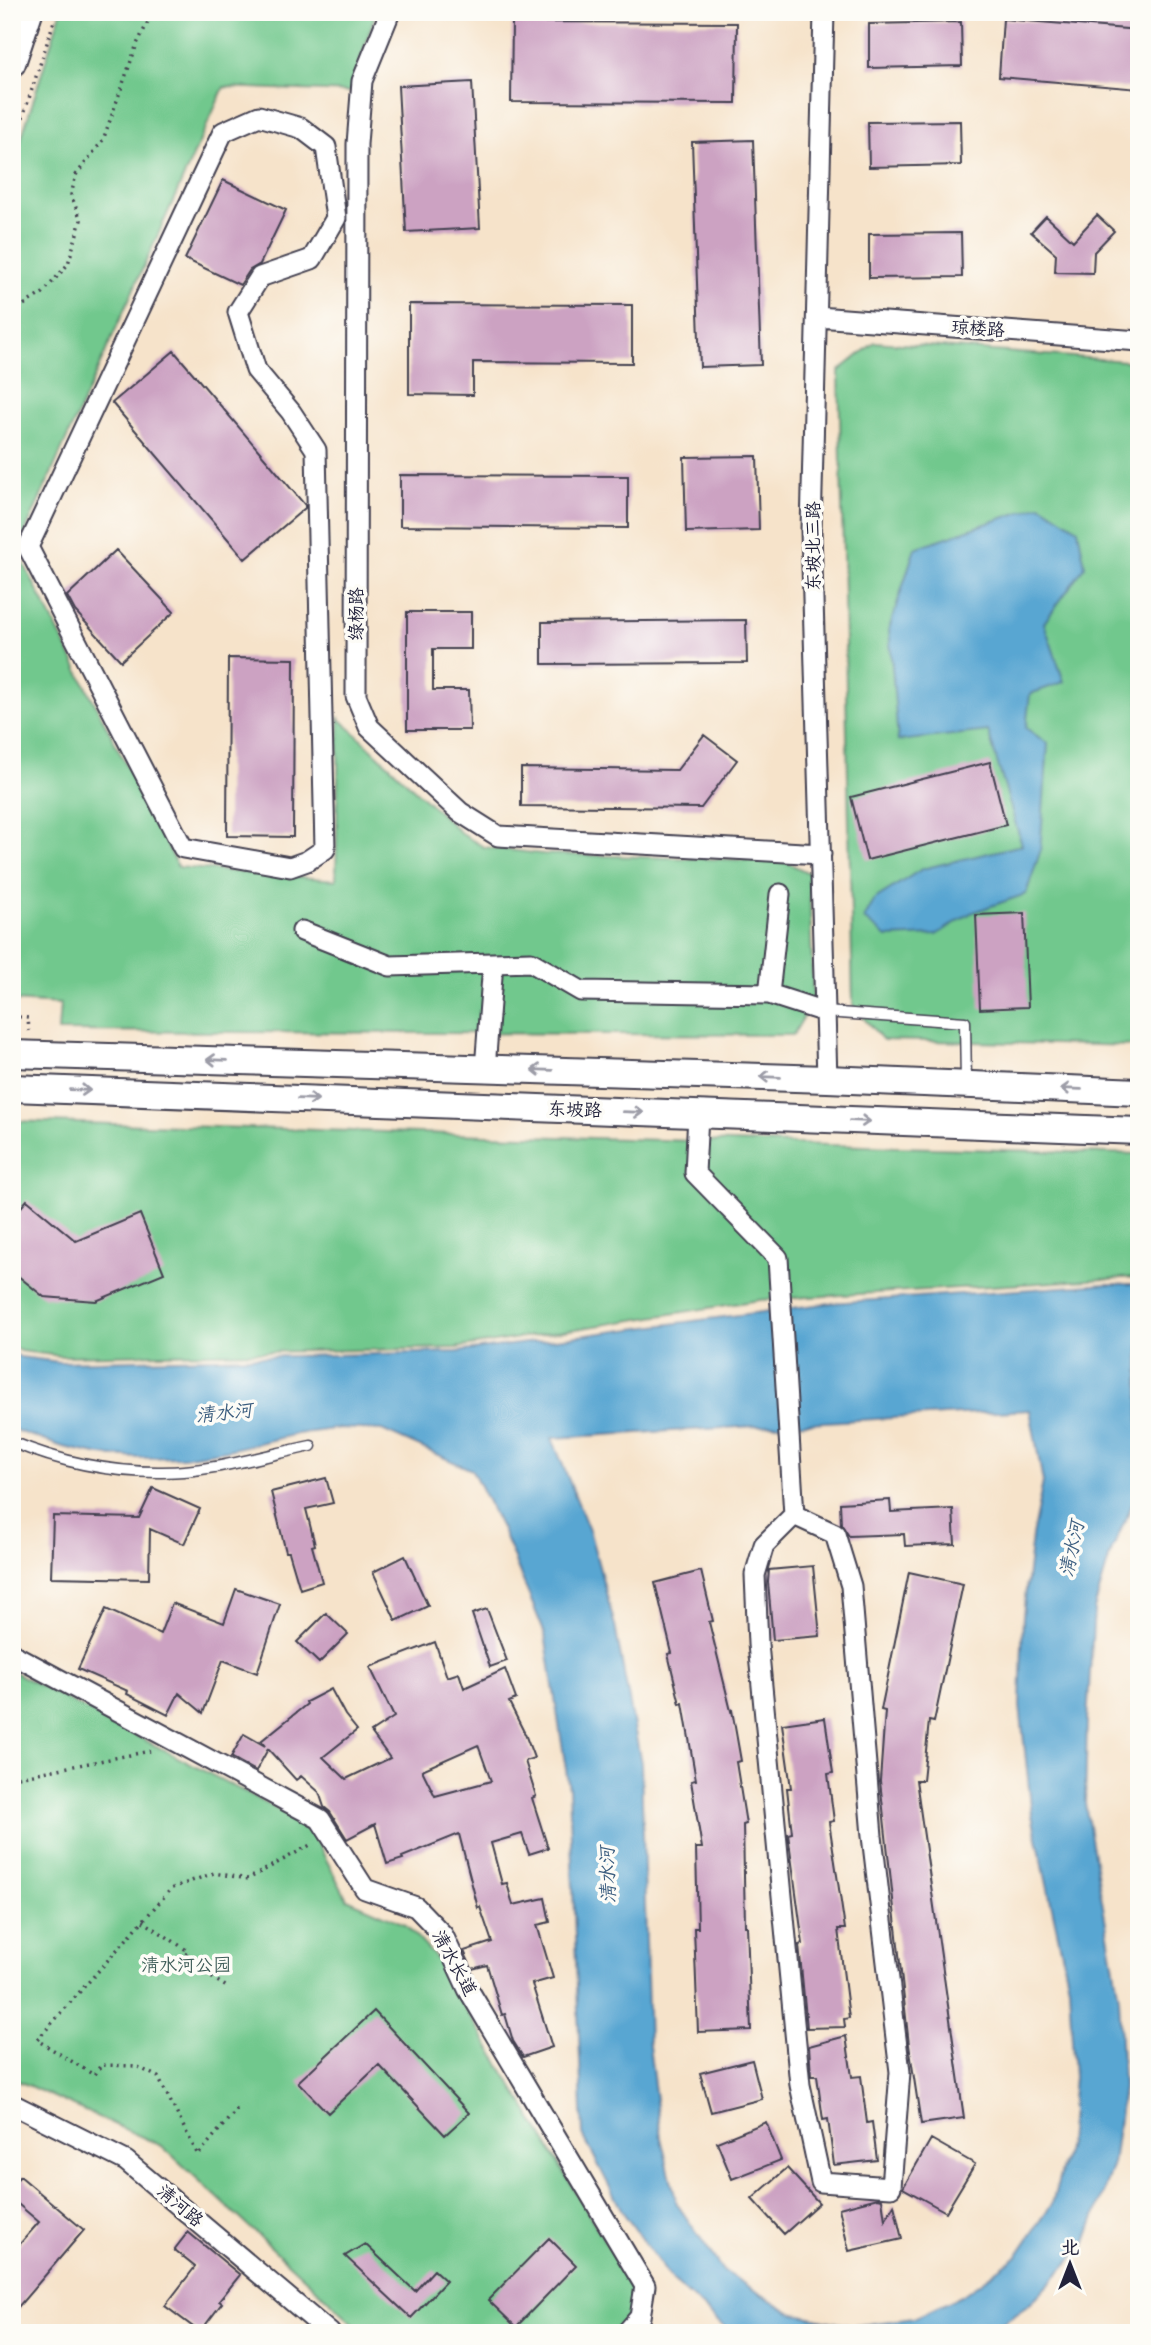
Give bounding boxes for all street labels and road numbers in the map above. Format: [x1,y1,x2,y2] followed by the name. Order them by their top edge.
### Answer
[950,316,1006,342] street label: 琼楼路
[802,501,825,591] street label: 东坡北三路
[345,587,368,641] street label: 绿杨路
[548,1098,602,1122] street label: 东坡路
[426,1926,482,2000] street label: 清水长道
[152,2180,208,2232] street label: 清河路

